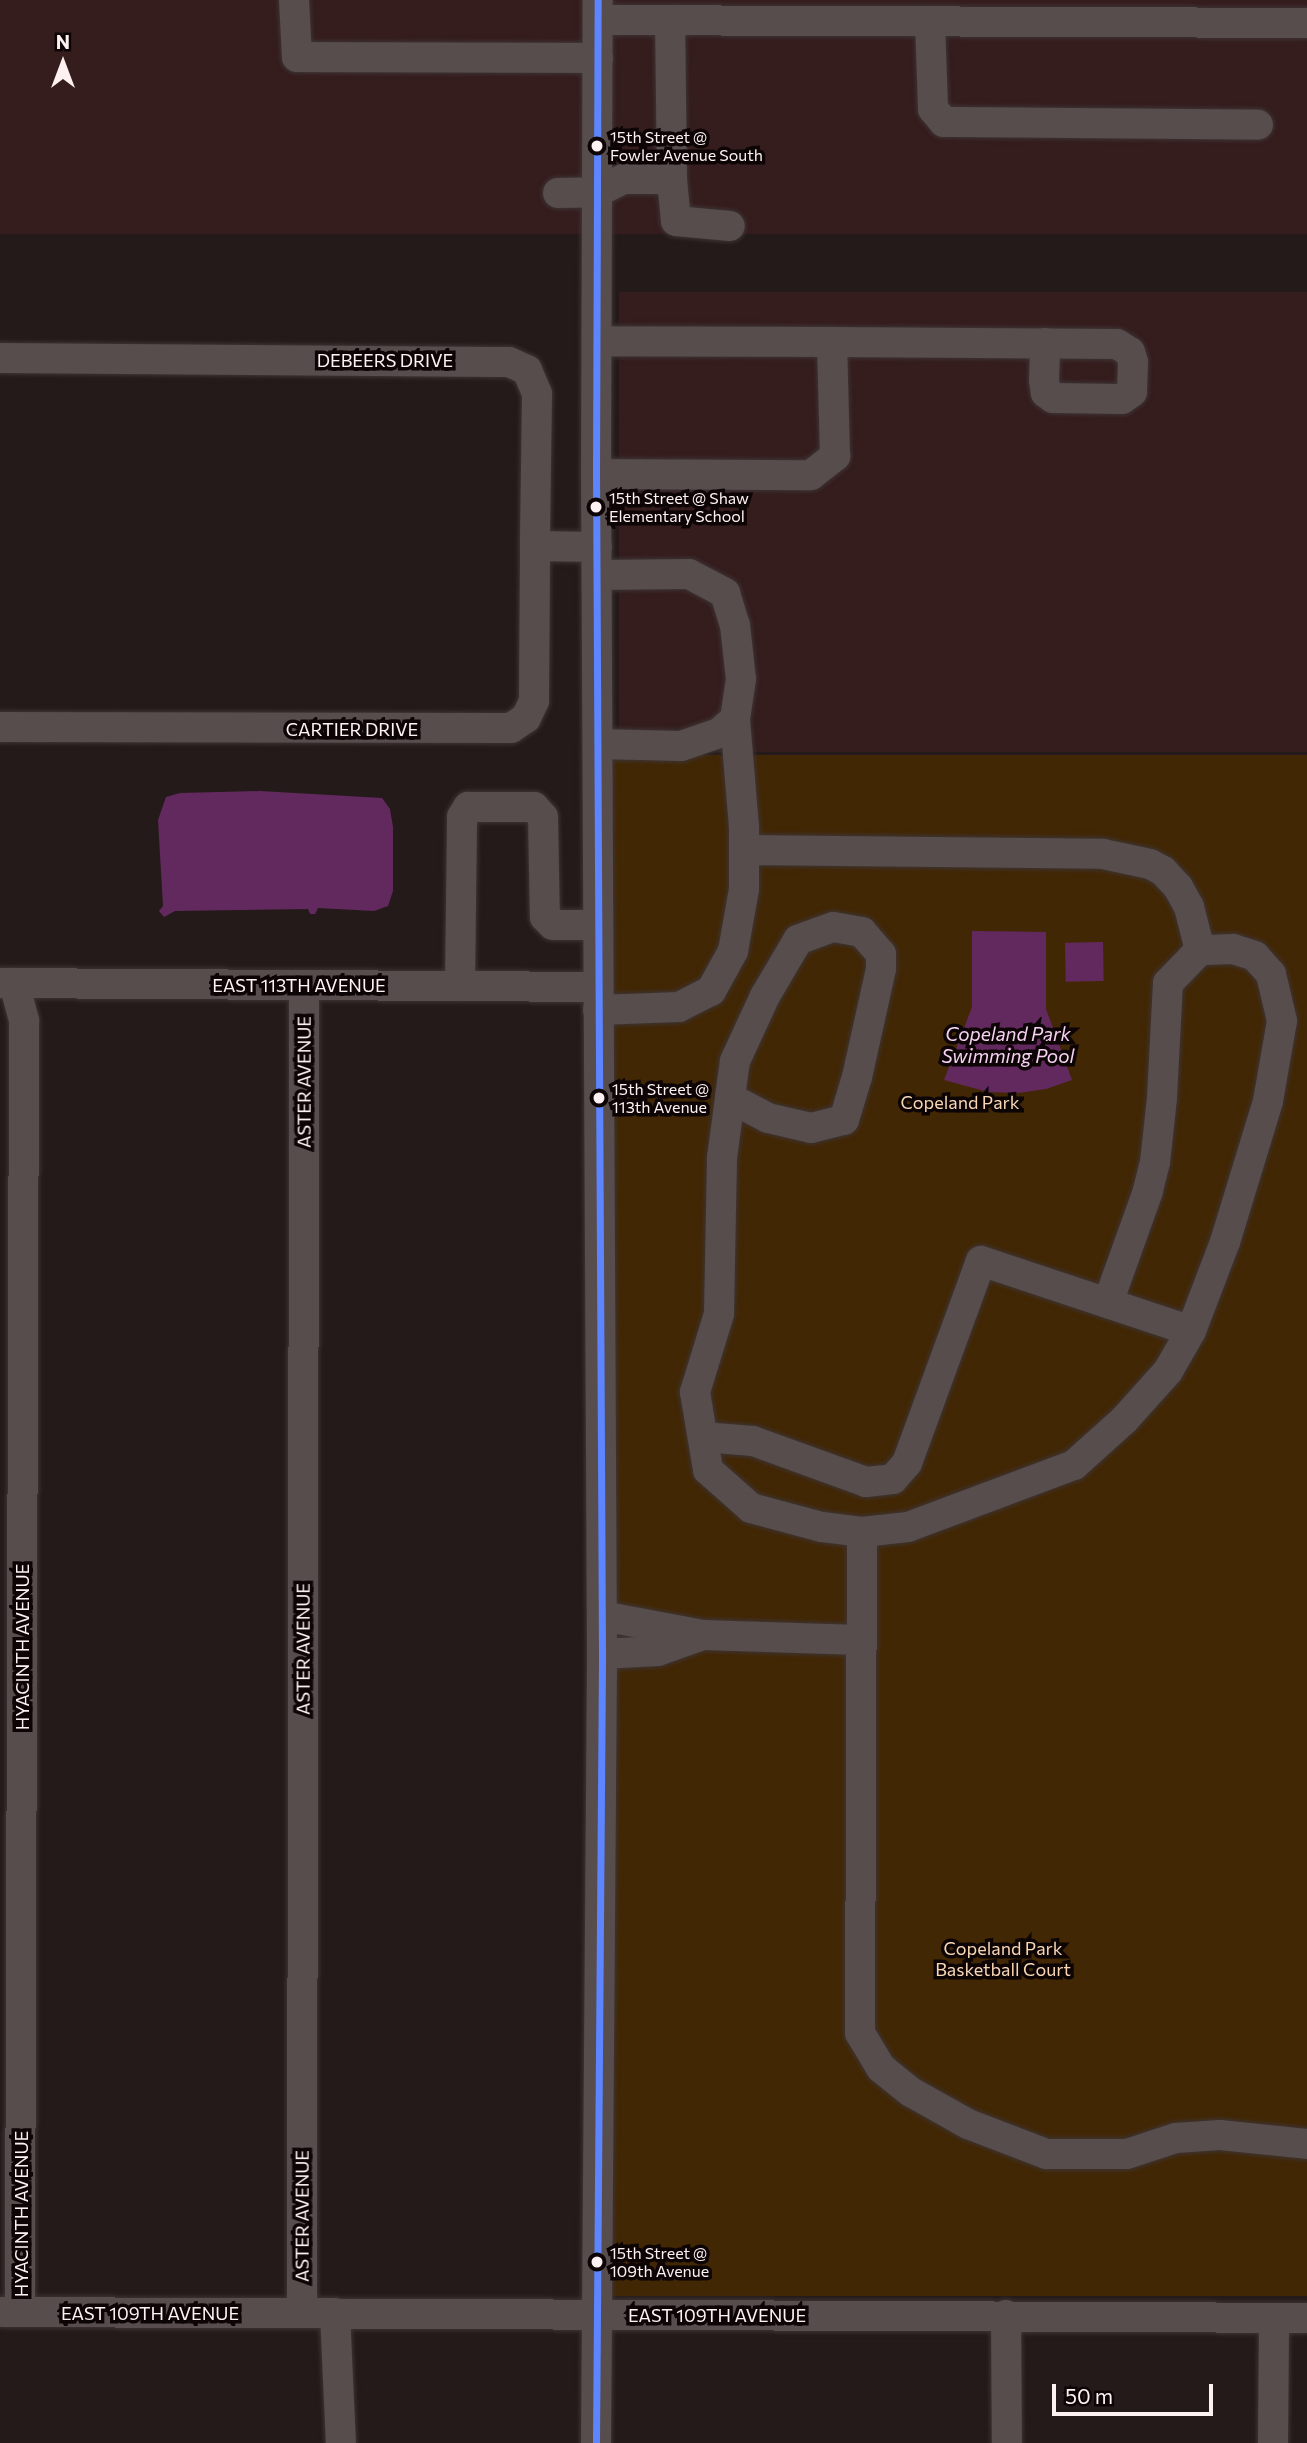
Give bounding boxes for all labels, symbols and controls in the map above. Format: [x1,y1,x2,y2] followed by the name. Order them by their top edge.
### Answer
[28,28,98,98] north arrow
[56,30,70,53] text: N
[610,127,763,165] place label: 15th Street @ Fowler Avenue South
[590,139,604,153] marker: 15th Street @ Fowler Avenue South
[317,349,453,371] street label: DEBEERS DRIVE
[609,488,749,526] place label: 15th Street @ Shaw Elementary School
[589,500,603,514] marker: 15th Street @ Shaw Elementary School
[286,718,418,740] street label: CARTIER DRIVE
[212,974,386,996] street label: EAST 113TH AVENUE
[293,1016,315,1148] street label: ASTER AVENUE
[942,1023,1074,1067] water label: Copeland Park Swimming Pool
[612,1079,709,1117] place label: 15th Street @ 113th Avenue
[592,1091,606,1105] marker: 15th Street @ 113th Avenue
[900,1091,1020,1113] park label: Copeland Park
[11,1564,33,1730] street label: HYACINTH AVENUE
[292,1583,314,1715] street label: ASTER AVENUE
[935,1938,1071,1980] park label: Copeland Park Basketball Court
[10,2131,32,2297] street label: HYACINTH AVENUE
[291,2150,313,2282] street label: ASTER AVENUE
[610,2243,709,2281] place label: 15th Street @ 109th Avenue
[590,2255,604,2269] marker: 15th Street @ 109th Avenue
[61,2302,239,2324] street label: EAST 109TH AVENUE
[628,2304,806,2326] street label: EAST 109TH AVENUE
[1055,2370,1216,2414] scale bar
[1065,2383,1113,2408] text: 50 m

